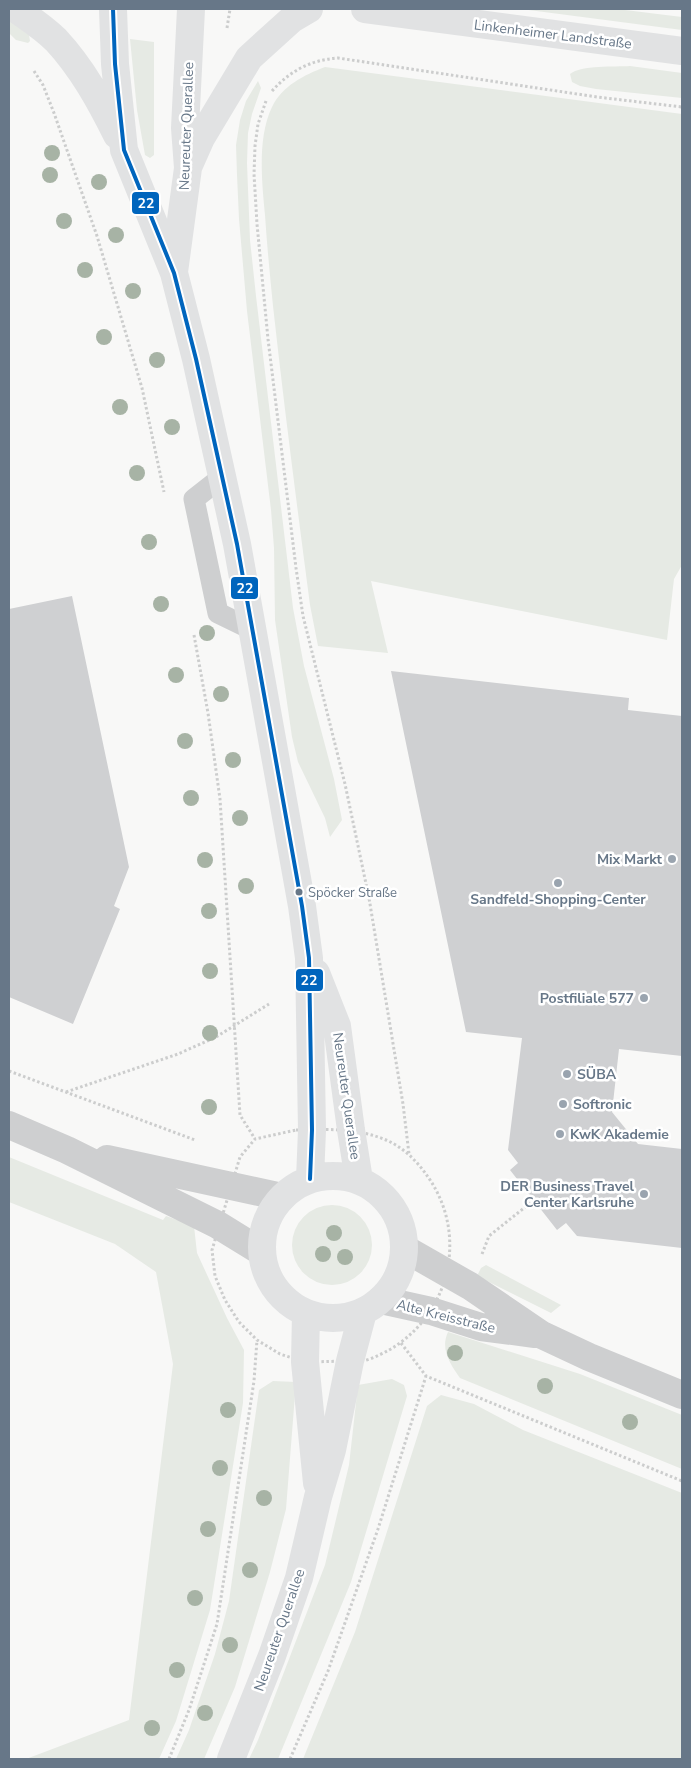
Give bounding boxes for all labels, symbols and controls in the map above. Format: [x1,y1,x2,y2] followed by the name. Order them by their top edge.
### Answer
[473,15,633,54] street label: Linkenheimer Landstraße
[175,62,198,190] street label: Neureuter Querallee
[131,191,160,215] line badge: 22
[138,194,154,213] text: 22
[230,576,259,600] line badge: 22
[237,579,253,598] text: 22
[597,850,663,869] place label: Mix Markt
[666,853,678,865] marker: Mix Markt
[552,877,564,889] marker: Sandfeld-Shopping-Center
[308,884,397,902] place label: Spöcker Straße
[294,887,304,897] marker: Spöcker Straße
[470,890,646,909] place label: Sandfeld-Shopping-Center
[295,968,324,992] line badge: 22
[301,971,317,990] text: 22
[540,989,634,1008] place label: Postfiliale 577
[638,992,650,1004] marker: Postfiliale 577
[328,1031,365,1161] street label: Neureuter Querallee
[577,1065,617,1084] place label: SÜBA
[561,1068,573,1080] marker: SÜBA
[573,1095,632,1114] place label: Softronic
[557,1098,569,1110] marker: Softronic
[570,1125,669,1144] place label: KwK Akademie
[554,1128,566,1140] marker: KwK Akademie
[500,1177,635,1212] place label: DER Business Travel Center Karlsruhe
[638,1188,650,1200] marker: DER Business Travel Center Karlsruhe
[394,1295,497,1338] street label: Alte Kreisstraße
[250,1566,309,1694] street label: Neureuter Querallee

